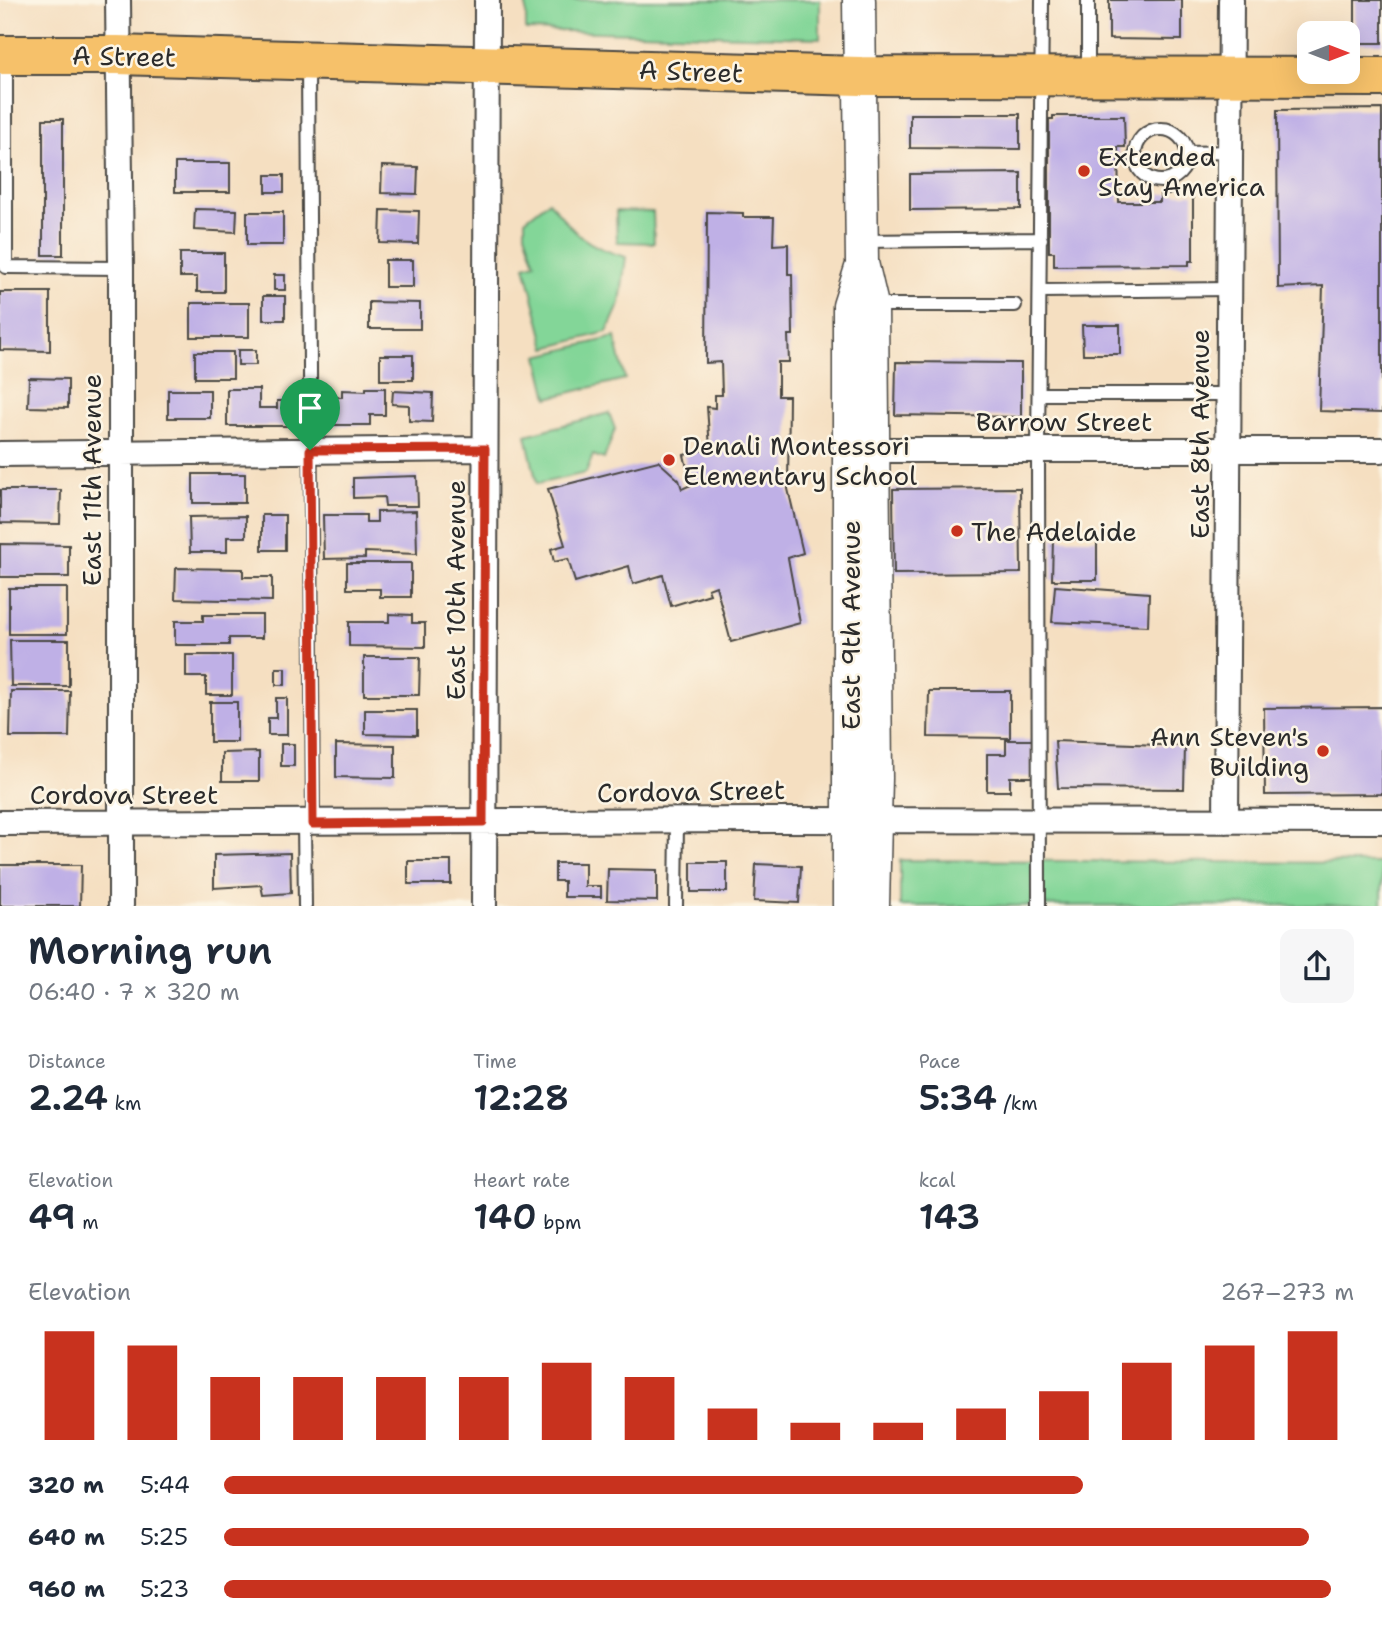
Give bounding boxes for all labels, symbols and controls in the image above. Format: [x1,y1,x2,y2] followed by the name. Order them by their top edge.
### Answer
[1297,21,1360,84] north arrow
[1297,21,1360,84] map controls
[72,38,176,74] street label: A Street
[638,52,744,90] street label: A Street
[1098,139,1265,204] place label: Extended Stay America
[1076,163,1092,179] marker: Extended Stay America
[1182,329,1217,539] street label: East 8th Avenue
[74,374,109,586] street label: East 11th Avenue
[280,378,340,450] pin
[291,389,329,427] icon: arrive
[976,404,1152,439] street label: Barrow Street
[683,428,917,493] place label: Denali Montessori Elementary School
[661,452,677,468] marker: Denali Montessori Elementary School
[438,480,473,700] street label: East 10th Avenue
[971,514,1137,549] place label: The Adelaide
[833,520,868,730] street label: East 9th Avenue
[949,523,965,539] marker: The Adelaide
[1150,719,1309,784] place label: Ann Steven's Building
[1315,743,1331,759] marker: Ann Steven's Building
[596,772,786,810] street label: Cordova Street
[30,777,218,812] street label: Cordova Street
[28,925,272,976] text: Morning run
[1280,929,1354,1003] button: share
[28,977,240,1007] text: 06:40 · 7 × 320 m
[28,1049,106,1074] text: Distance
[473,1049,517,1074] text: Time
[919,1049,960,1074] text: Pace
[28,1074,108,1121] text: 2.24
[473,1074,569,1121] text: 12:28
[919,1074,997,1121] text: 5:34
[108,1091,141,1116] text: km
[997,1091,1038,1116] text: /km
[28,1168,113,1193] text: Elevation
[473,1168,570,1193] text: Heart rate
[919,1168,956,1193] text: kcal
[28,1193,76,1240] text: 49
[473,1193,537,1240] text: 140
[919,1193,980,1240] text: 143
[76,1210,99,1235] text: m
[537,1210,581,1235] text: bpm
[28,1277,131,1307] text: Elevation
[1220,1277,1354,1307] text: 267–273 m
[28,1470,104,1500] text: 320 m
[140,1470,190,1500] text: 5:44
[28,1522,105,1552] text: 640 m
[140,1522,188,1552] text: 5:25
[28,1574,105,1604] text: 960 m
[140,1574,189,1604] text: 5:23

